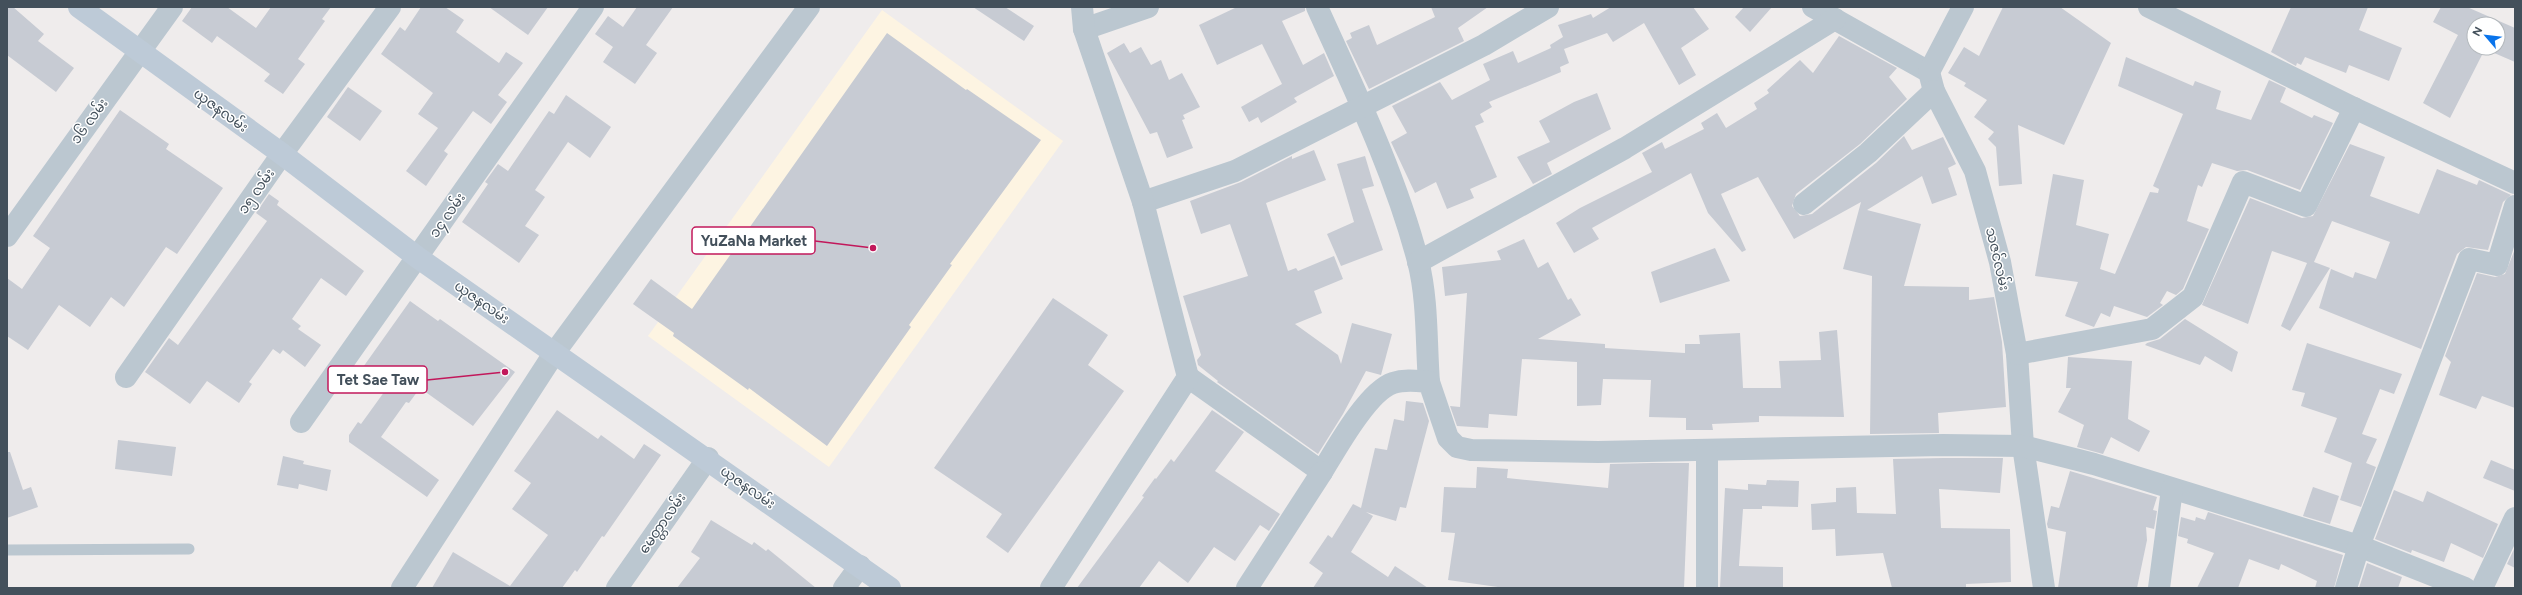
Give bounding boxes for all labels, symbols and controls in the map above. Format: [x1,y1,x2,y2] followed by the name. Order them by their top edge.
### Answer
[2466,16,2506,56] north arrow
[2470,25,2485,38] text: N
[188,83,253,138] street label: ယုဇနလမ်း
[66,94,112,147] street label: ၁၆ လမ်း
[233,164,281,219] street label: ၁၅ လမ်း
[424,188,471,243] street label: ၁၄ လမ်း
[1982,225,2015,292] street label: သဇင်လမ်း
[692,227,815,254] callout: YuZaNa Market
[701,232,807,250] text: YuZaNa Market
[449,276,514,330] street label: ယုဇနလမ်း
[328,366,427,393] callout: Tet Sae Taw
[337,371,420,389] text: Tet Sae Taw
[715,461,780,515] street label: ယုဇနလမ်း
[634,488,692,559] street label: မေတ္တာလမ်း

